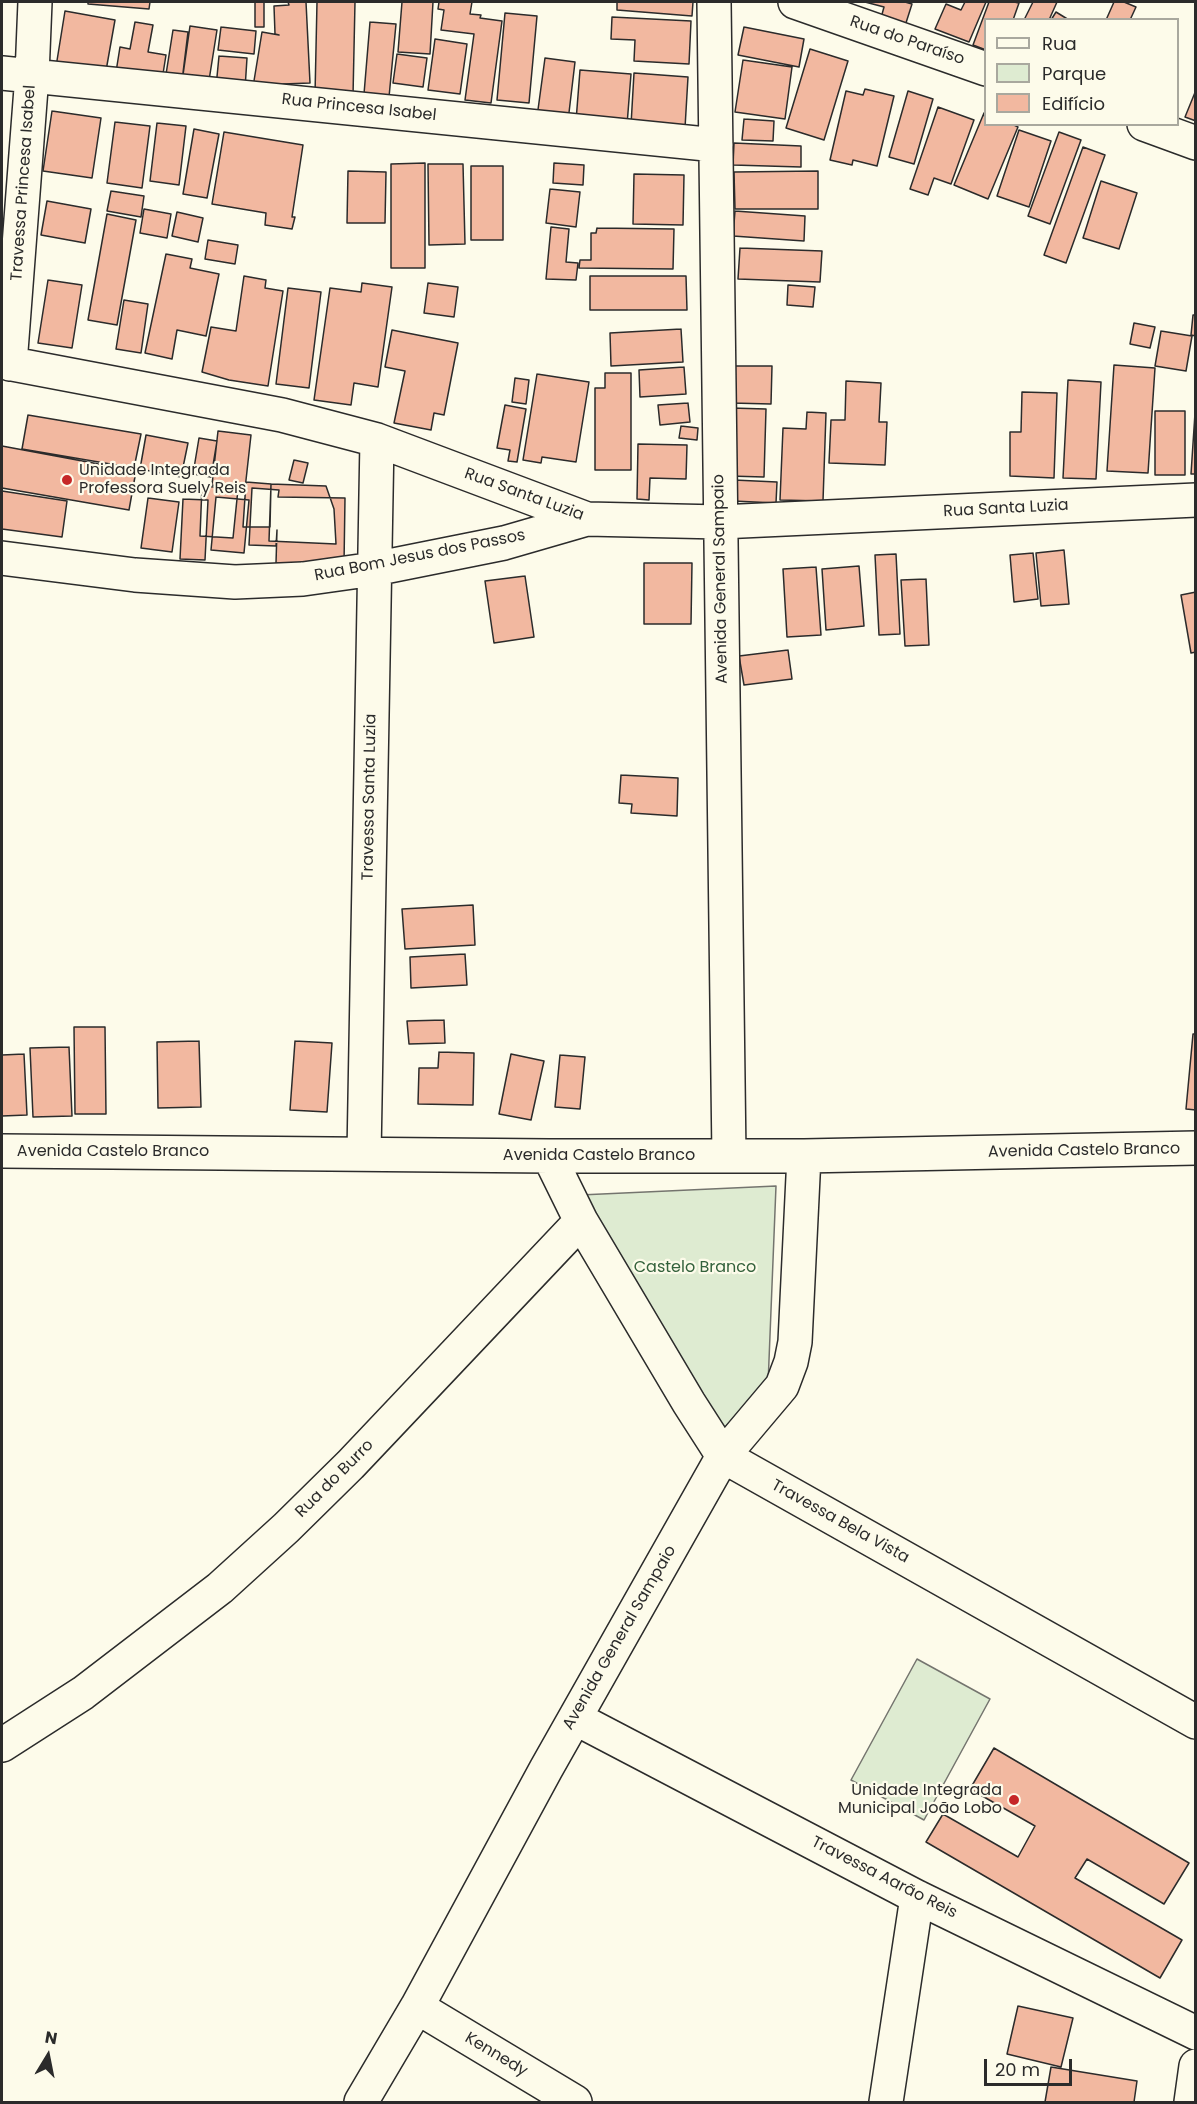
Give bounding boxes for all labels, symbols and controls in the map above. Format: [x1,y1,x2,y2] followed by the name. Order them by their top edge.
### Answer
[847,12,967,70] street label: Rua do Paraíso
[984,18,1179,126] legend
[1042,31,1077,56] text: Rua
[1042,61,1106,86] text: Parque
[8,84,40,282] street label: Travessa Princesa Isabel
[281,90,437,126] street label: Rua Princesa Isabel
[1042,91,1105,116] text: Edifício
[79,461,246,499] place label: Unidade Integrada Professora Suely Reis
[462,465,586,525] street label: Rua Santa Luzia
[60,473,74,487] marker: Unidade Integrada Professora Suely Reis
[710,474,732,684] street label: Avenida General Sampaio
[943,496,1069,522] street label: Rua Santa Luzia
[313,526,527,586] street label: Rua Bom Jesus dos Passos
[359,714,381,880] street label: Travessa Santa Luzia
[988,1140,1180,1162] street label: Avenida Castelo Branco
[17,1142,209,1162] street label: Avenida Castelo Branco
[503,1146,695,1166] street label: Avenida Castelo Branco
[634,1258,756,1278] park label: Castelo Branco
[292,1436,378,1522] street label: Rua do Burro
[768,1476,912,1568] street label: Travessa Bela Vista
[559,1542,681,1734] street label: Avenida General Sampaio
[838,1781,1002,1819] place label: Unidade Integrada Municipal João Lobo
[1007,1793,1021,1807] marker: Unidade Integrada Municipal João Lobo
[808,1833,960,1923] street label: Travessa Aarão Reis
[43,2025,59,2050] text: N
[18,2026,78,2086] north arrow
[461,2029,531,2081] street label: Kennedy
[987,2047,1076,2085] scale bar
[995,2057,1040,2082] text: 20 m

